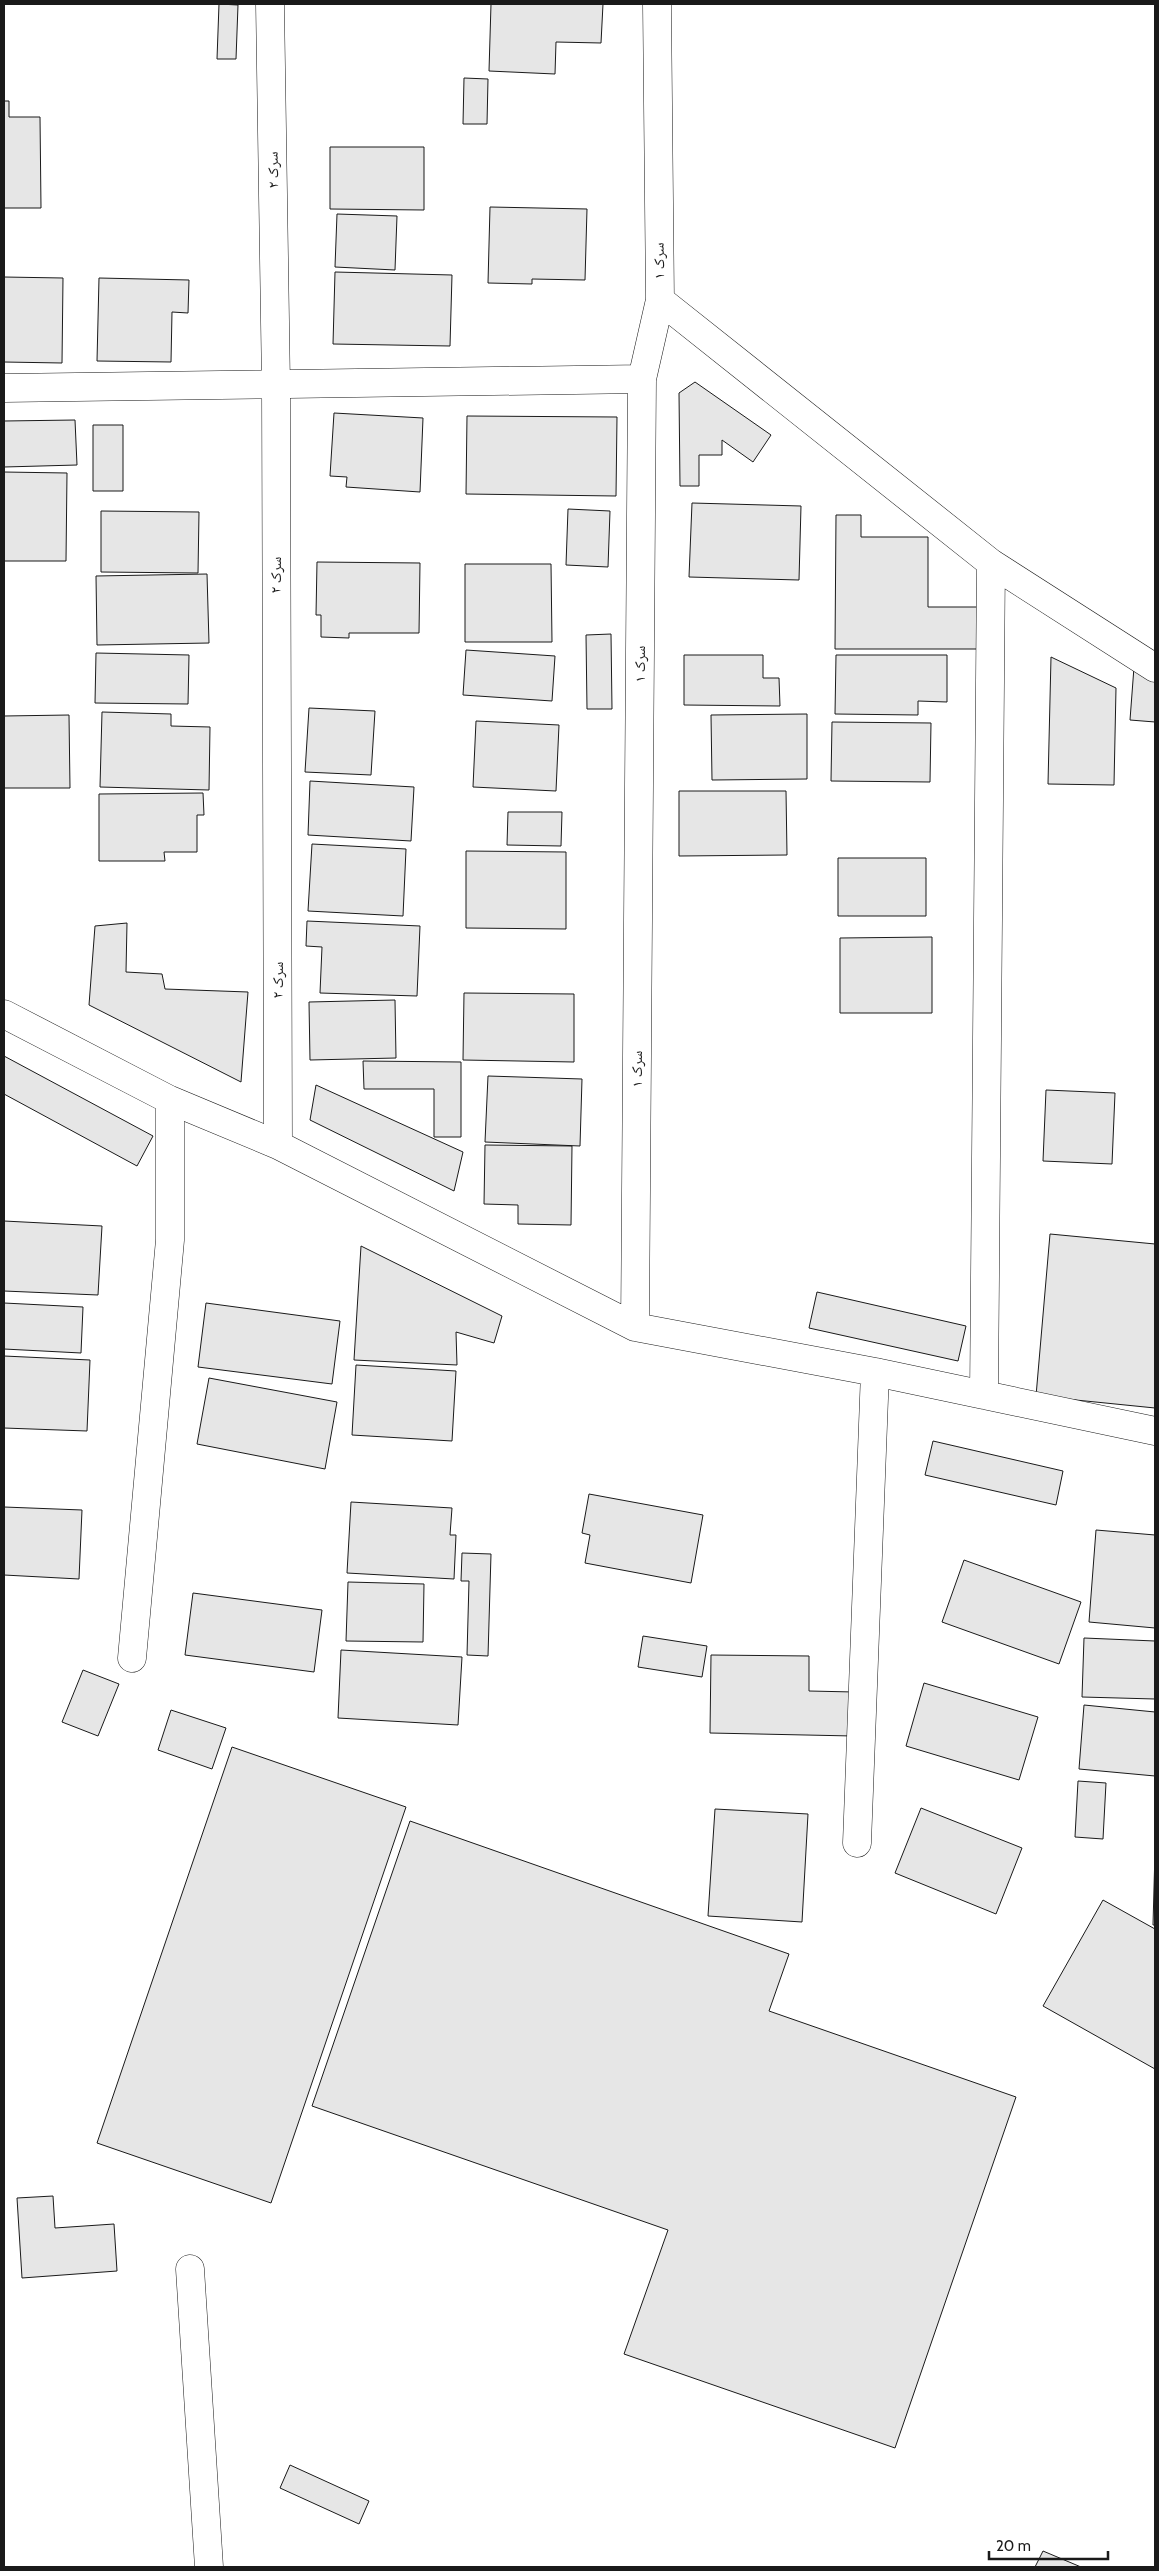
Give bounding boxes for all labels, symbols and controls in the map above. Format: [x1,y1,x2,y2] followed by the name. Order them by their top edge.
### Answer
[264,151,282,189] street label: سرک ۲
[650,242,668,280] street label: سرک ۱
[267,556,285,593] street label: سرک ۲
[631,645,649,682] street label: سرک ۱
[269,961,287,998] street label: سرک ۲
[628,1050,646,1087] street label: سرک ۱
[989,2528,1108,2560] scale bar
[996,2537,1031,2555] text: 20 m

